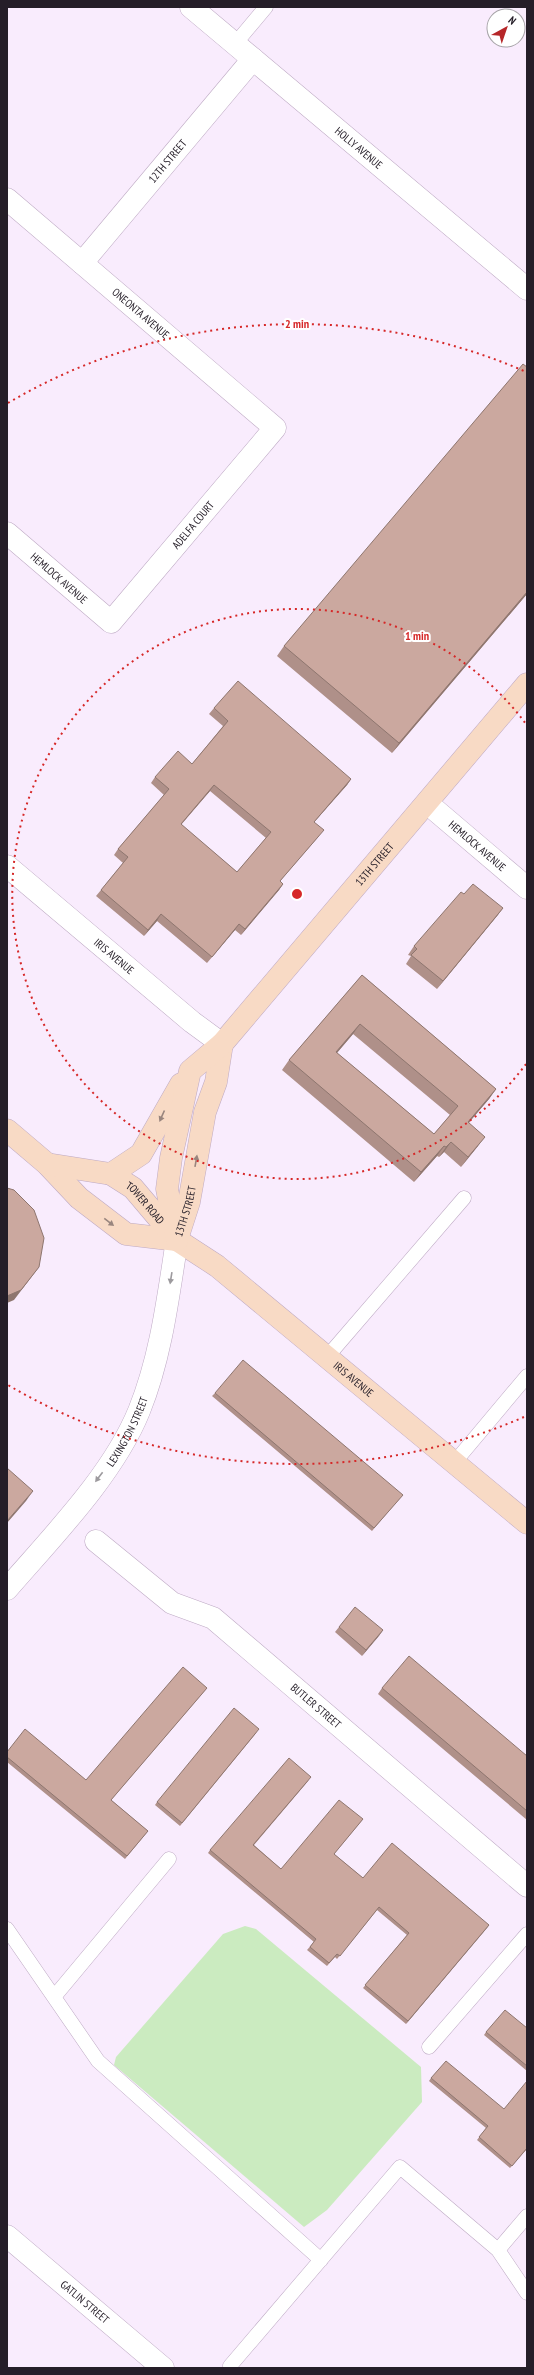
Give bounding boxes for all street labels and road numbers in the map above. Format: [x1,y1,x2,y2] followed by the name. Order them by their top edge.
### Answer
[332,124,386,172] street label: HOLLY AVENUE
[145,136,190,186] street label: 12TH STREET
[109,285,172,342] street label: ONEONTA AVENUE
[169,498,217,552] street label: ADELFA COURT
[28,549,91,607] street label: HEMLOCK AVENUE
[446,817,509,874] street label: HEMLOCK AVENUE
[352,839,397,889] street label: 13TH STREET
[91,935,137,977] street label: IRIS AVENUE
[123,1178,168,1227] street label: TOWER ROAD
[171,1185,199,1238] street label: 13TH STREET
[330,1358,377,1400] street label: IRIS AVENUE
[103,1395,151,1469] street label: LEXINGTON STREET
[288,1680,344,1731] street label: BUTLER STREET
[58,2277,112,2327] street label: GATLIN STREET

